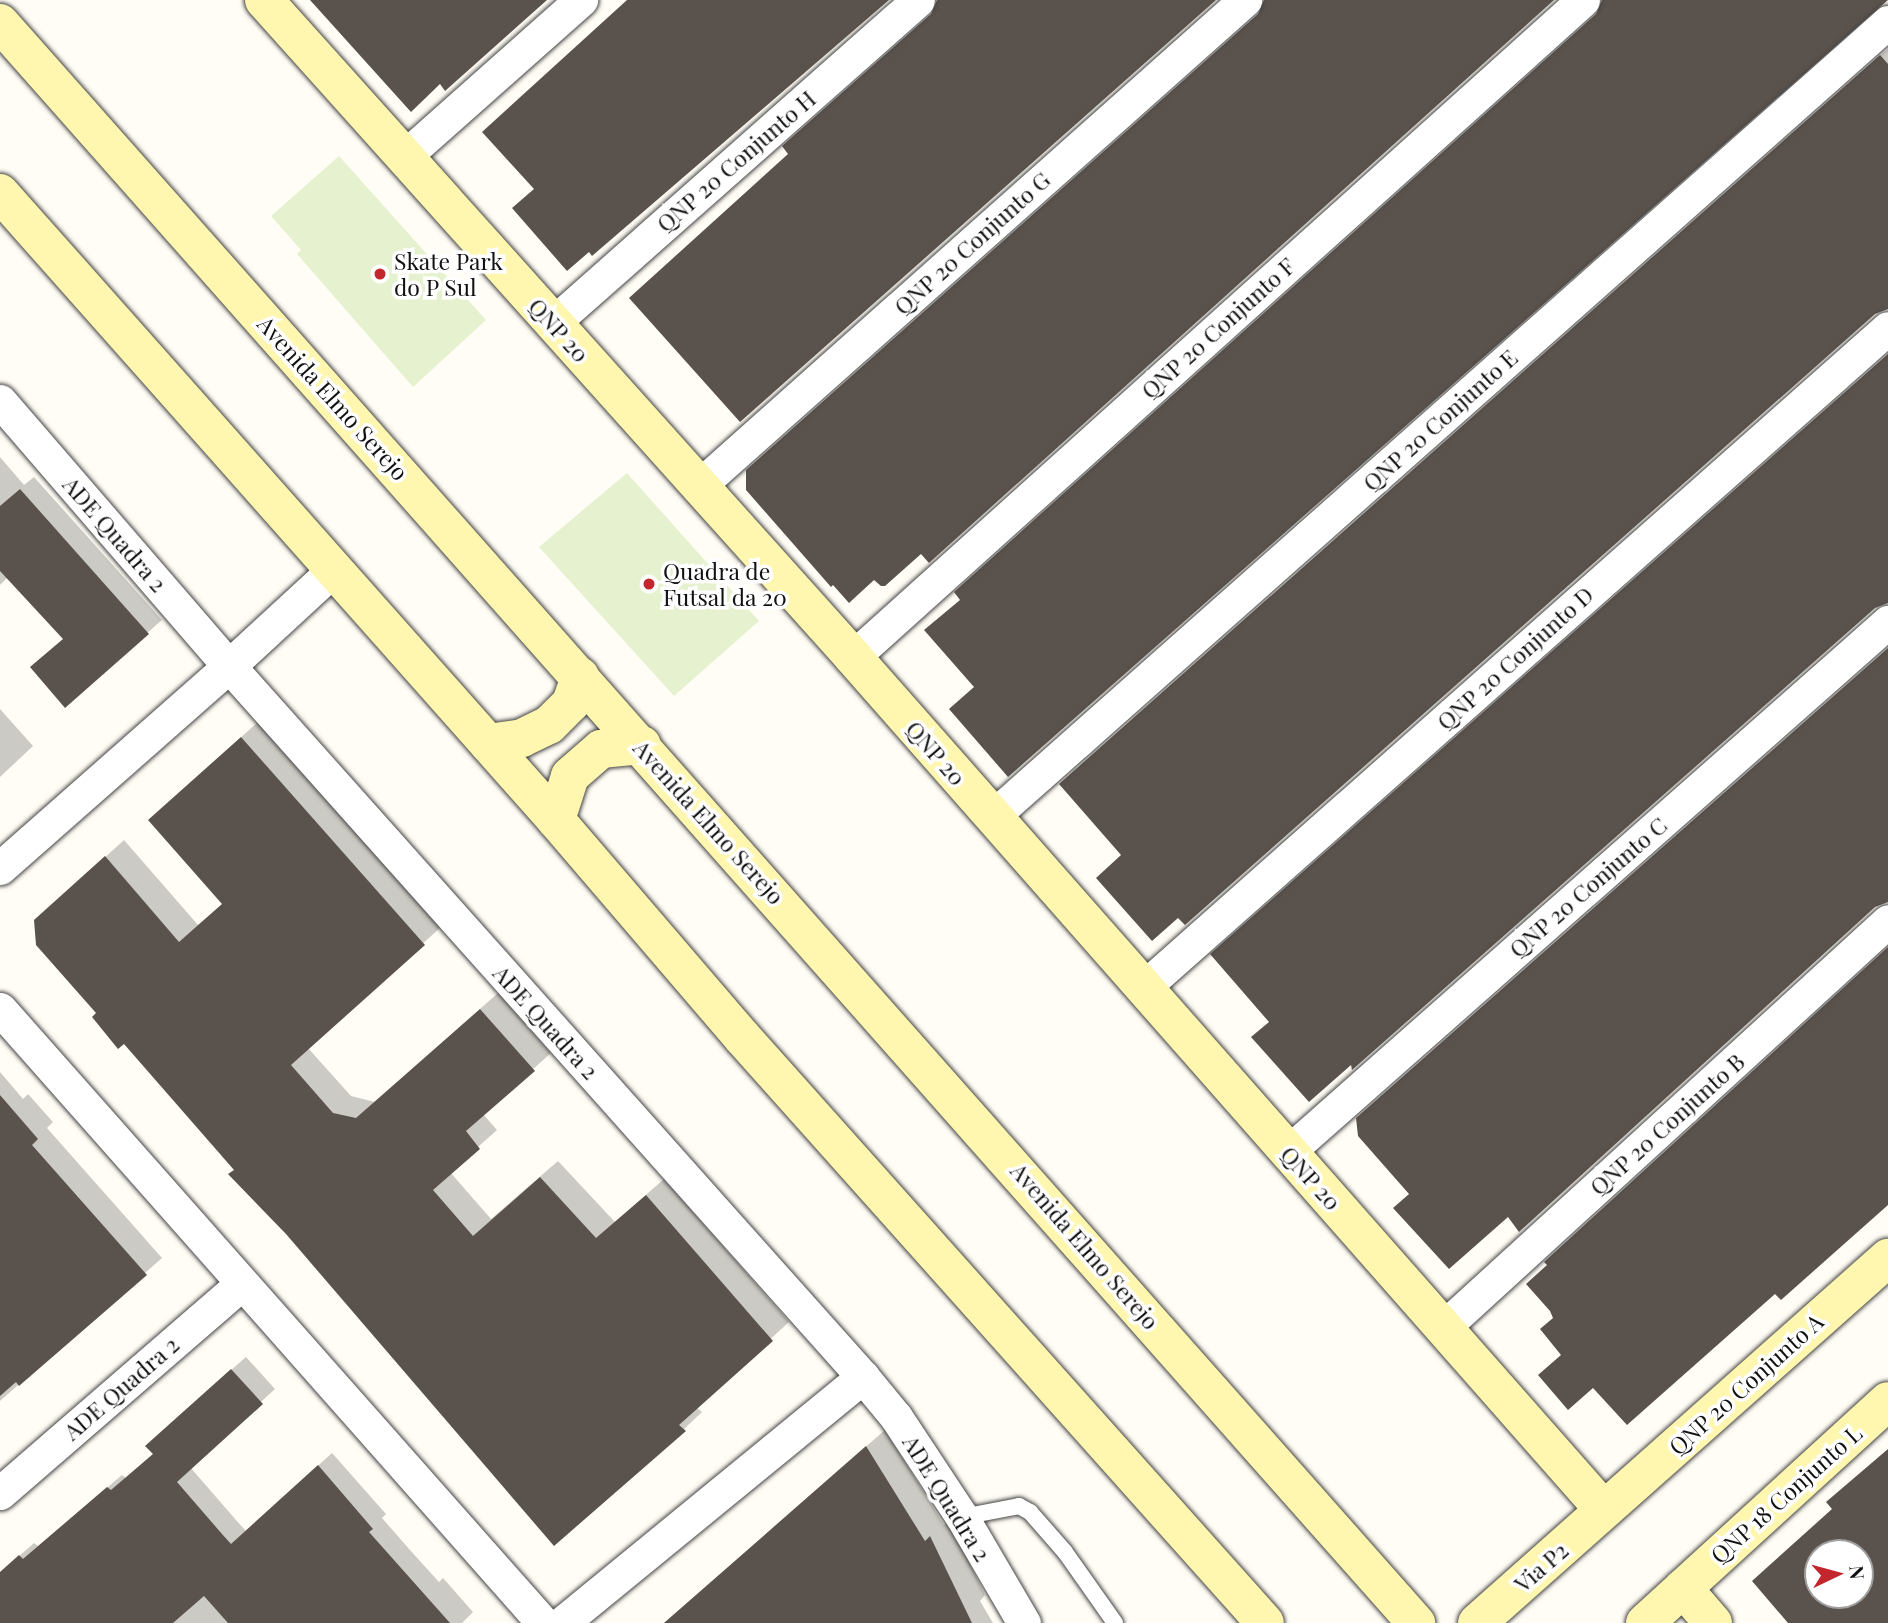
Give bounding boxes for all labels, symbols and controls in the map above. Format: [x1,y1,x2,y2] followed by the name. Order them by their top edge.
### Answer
[651,84,821,238] street label: QNP 20 Conjunto H
[888,166,1056,320] street label: QNP 20 Conjunto G
[394,247,503,301] place label: Skate Park do P Sul
[1135,252,1301,404] street label: QNP 20 Conjunto F
[372,266,388,282] marker: Skate Park do P Sul
[523,292,595,368] street label: QNP 20
[252,310,414,486] street label: Avenida Elmo Serejo
[1357,343,1523,497] street label: QNP 20 Conjunto E
[57,471,173,597] street label: ADE Quadra 2
[663,557,787,611] place label: Quadra de Futsal da 20
[641,576,657,592] marker: Quadra de Futsal da 20
[1431,580,1599,736] street label: QNP 20 Conjunto D
[900,715,972,791] street label: QNP 20
[628,734,790,910] street label: Avenida Elmo Serejo
[1503,811,1673,963] street label: QNP 20 Conjunto C
[488,959,604,1085] street label: ADE Quadra 2
[1584,1047,1750,1201] street label: QNP 20 Conjunto B
[1275,1140,1347,1216] street label: QNP 20
[1005,1157,1165,1335] street label: Avenida Elmo Serejo
[1663,1307,1829,1461] street label: QNP 20 Conjunto A
[58,1330,184,1446] street label: ADE Quadra 2
[1705,1419,1867,1569] street label: QNP 18 Conjunto L
[897,1430,997,1566] street label: ADE Quadra 2
[1508,1536,1574,1598] street label: Via P2
[1804,1539,1874,1609] north arrow
[1844,1564,1871,1580] text: N

